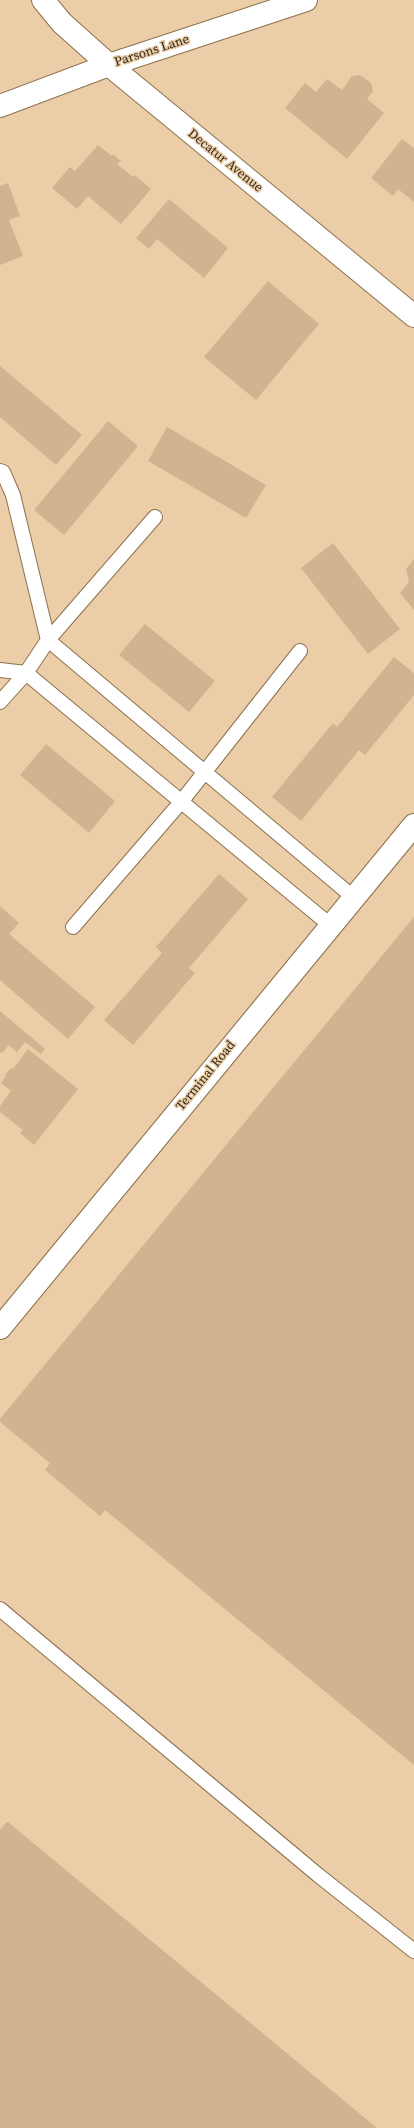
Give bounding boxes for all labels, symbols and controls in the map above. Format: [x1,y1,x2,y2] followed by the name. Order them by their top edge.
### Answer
[113,32,191,70] street label: Parsons Lane
[184,126,266,196] street label: Decatur Avenue
[173,1038,239,1114] street label: Terminal Road

